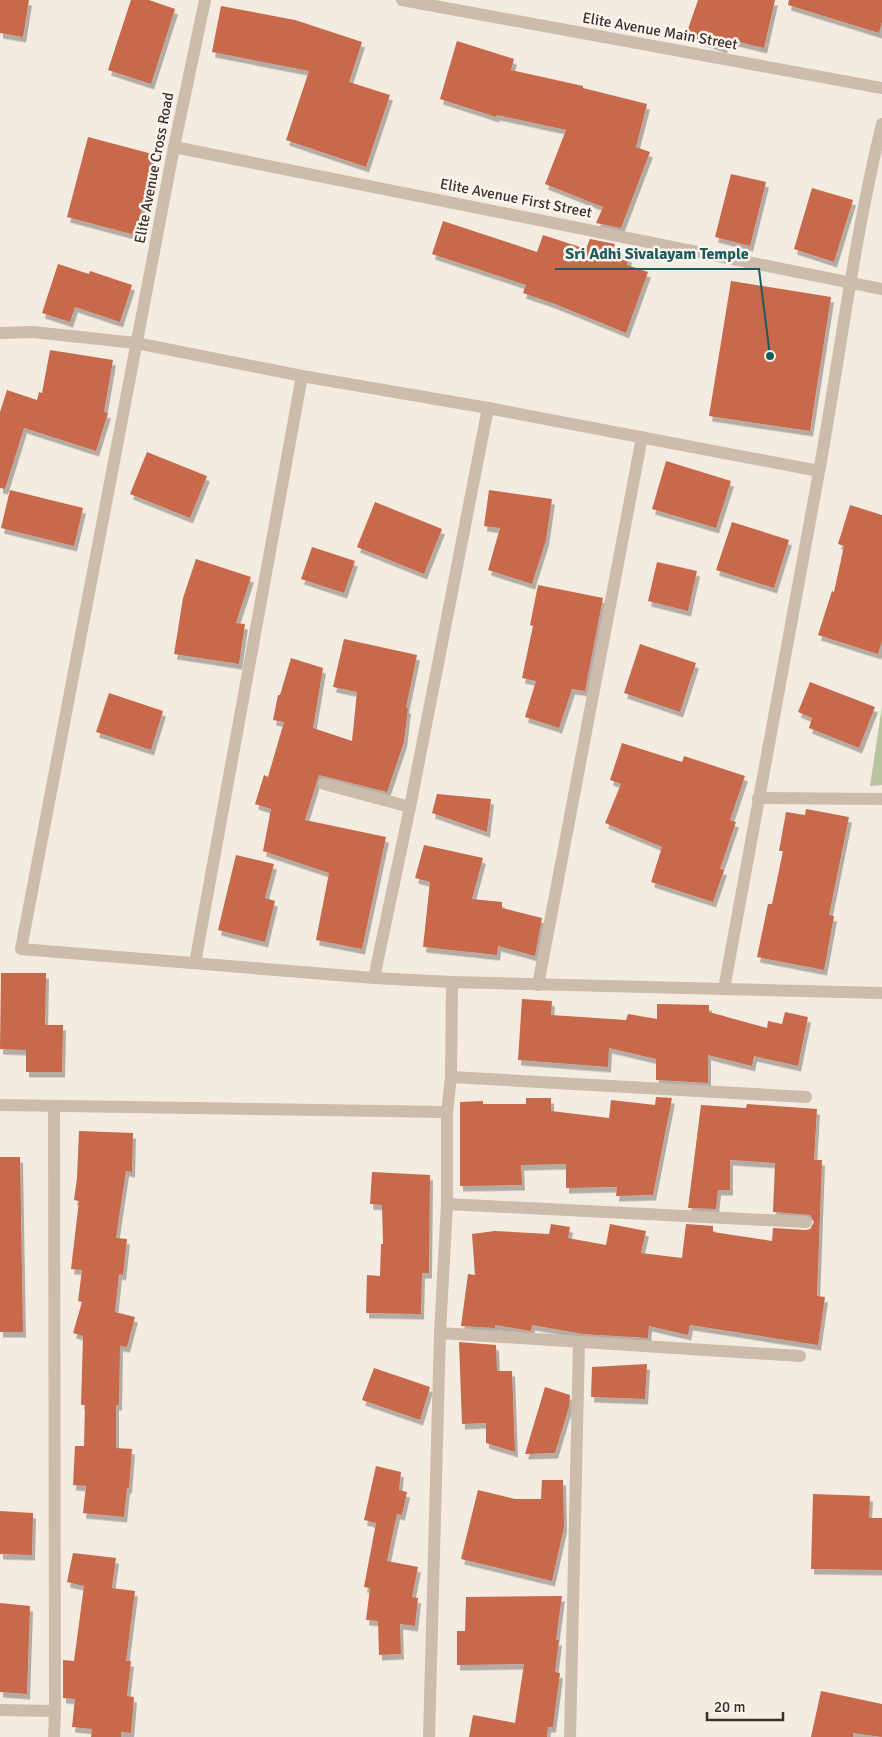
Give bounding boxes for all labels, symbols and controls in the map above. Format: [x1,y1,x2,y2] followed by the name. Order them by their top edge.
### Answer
[581,8,739,54] street label: Elite Avenue Main Street
[131,91,177,245] street label: Elite Avenue Cross Road
[438,174,594,222] street label: Elite Avenue First Street
[555,238,759,269] callout: Sri Adhi Sivalayam Temple
[565,244,749,264] text: Sri Adhi Sivalayam Temple
[707,1690,783,1722] scale bar
[714,1698,745,1716] text: 20 m

